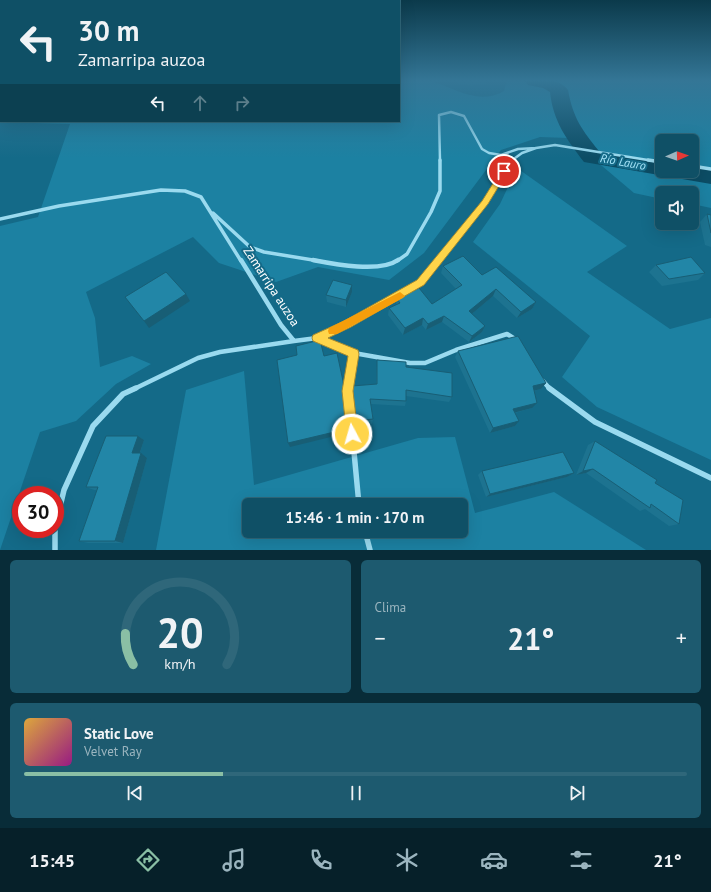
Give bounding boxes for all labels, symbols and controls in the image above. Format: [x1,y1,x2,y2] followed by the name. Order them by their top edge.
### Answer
[78,12,139,49] text: 30 m
[12,16,64,68] icon: left
[78,48,205,71] text: Zamarripa auzoa
[147,92,169,114] icon: left
[189,92,211,114] icon: ahead
[231,92,253,114] icon: right
[655,134,699,178] north arrow
[655,134,699,230] map controls
[599,150,647,173] water label: Río Lauro
[487,154,521,188] pin
[493,160,515,182] icon: arrive
[655,186,699,230] button: sound
[239,243,304,329] street label: Zamarripa auzoa
[331,413,373,455] position arrow
[12,486,64,538] speed limit sign: 30
[286,508,424,527] text: 15:46 · 1 min · 170 m
[375,599,406,616] text: Clima
[157,605,204,658] text: 20
[507,619,554,658] text: 21°
[375,624,386,652] text: −
[676,624,687,652] text: +
[165,653,196,672] text: km/h
[84,724,154,743] text: Static Love
[84,743,142,760] text: Velvet Ray
[124,782,146,804] icon: previous
[345,782,367,804] icon: pause
[566,782,588,804] icon: next
[134,846,162,874] icon: directions
[220,846,248,874] icon: music
[307,846,335,874] icon: phone
[393,846,421,874] icon: climate
[480,846,508,874] icon: car
[567,846,595,874] icon: filters
[29,849,75,872] text: 15:45
[653,849,682,872] text: 21°

